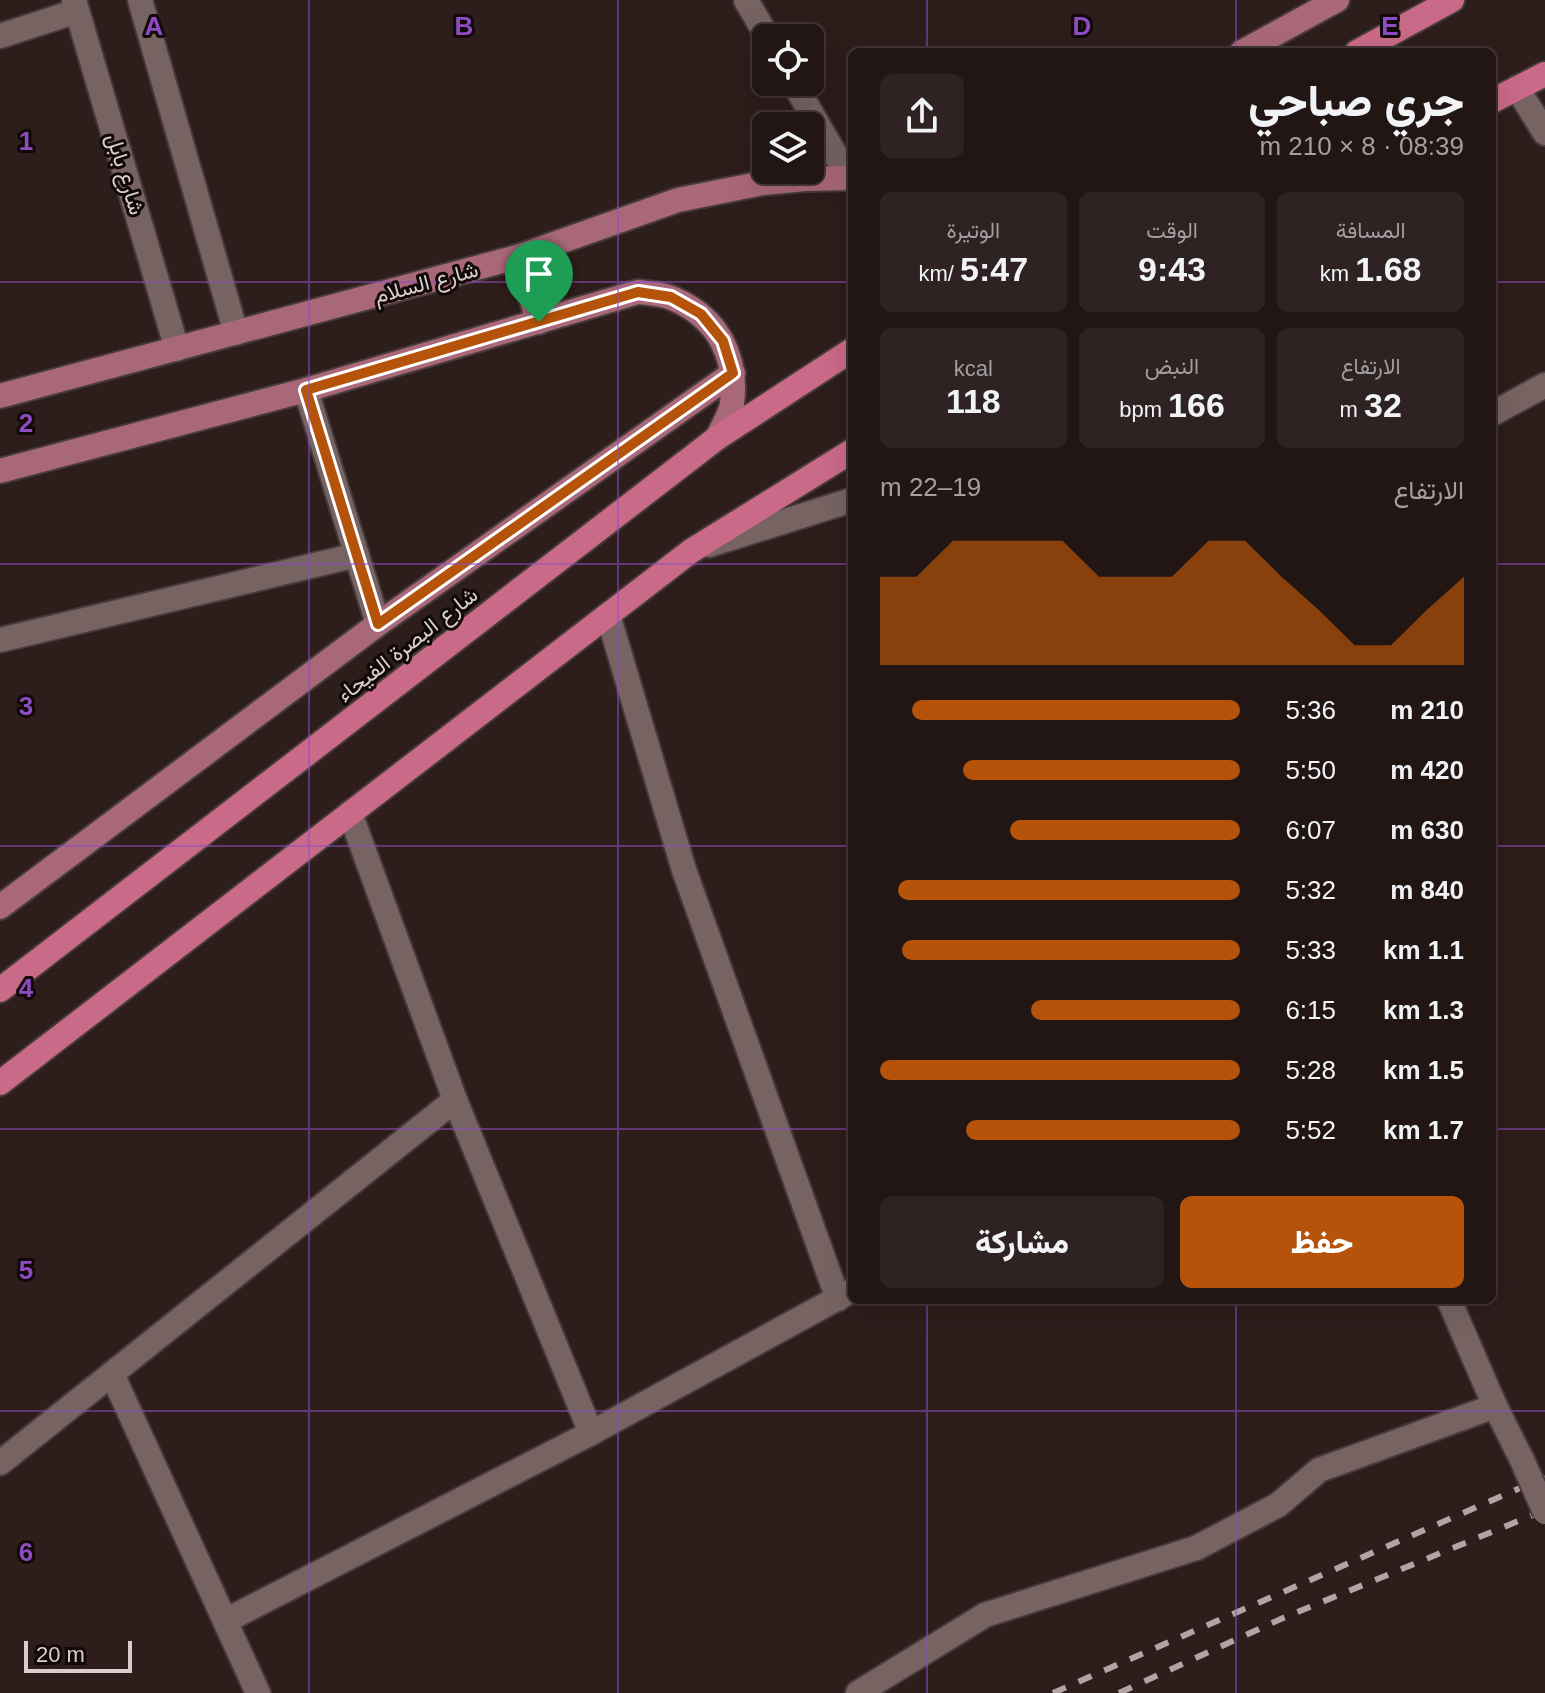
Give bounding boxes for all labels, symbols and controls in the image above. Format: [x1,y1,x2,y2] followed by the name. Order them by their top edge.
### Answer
[145,11,164,41] text: A
[455,11,473,41] text: B
[1073,11,1091,41] text: D
[1381,11,1399,41] text: E
[752,24,824,184] map controls
[752,24,824,96] button: locate
[880,74,964,158] button: share
[1248,76,1464,125] text: جري صباحي
[752,112,824,184] button: layers
[19,126,33,156] text: 1
[99,130,150,218] street label: شارع بابل
[1259,131,1464,161] text: 08:39 · 8 × 210 m
[946,218,1000,243] text: الوتيرة
[1146,218,1198,243] text: الوقت
[1336,218,1406,243] text: المسافة
[505,240,573,322] pin
[960,250,1028,288] text: 5:47
[1138,250,1206,288] text: 9:43
[1355,250,1421,288] text: 1.68
[517,252,561,296] icon: arrive
[371,257,481,310] street label: شارع السلام
[919,261,960,286] text: /km
[1320,261,1355,286] text: km
[1145,354,1199,379] text: النبض
[1341,354,1401,379] text: الارتفاع
[954,356,993,381] text: kcal
[946,382,1001,420] text: 118
[1168,386,1225,424] text: 166
[1364,386,1402,424] text: 32
[1119,397,1168,422] text: bpm
[1340,397,1364,422] text: m
[19,408,33,438] text: 2
[880,472,981,502] text: 19–22 m
[1393,475,1464,505] text: الارتفاع
[332,582,484,709] street label: شارع البصرة الفيحاء
[19,691,33,721] text: 3
[1285,695,1336,725] text: 5:36
[1390,695,1464,725] text: 210 m
[1285,755,1336,785] text: 5:50
[1390,755,1464,785] text: 420 m
[1285,815,1336,845] text: 6:07
[1390,815,1464,845] text: 630 m
[1285,875,1336,905] text: 5:32
[1390,875,1464,905] text: 840 m
[1285,935,1336,965] text: 5:33
[1383,935,1464,965] text: 1.1 km
[19,973,34,1003] text: 4
[1285,995,1336,1025] text: 6:15
[1383,995,1464,1025] text: 1.3 km
[1285,1055,1336,1085] text: 5:28
[1383,1055,1464,1085] text: 1.5 km
[1285,1115,1336,1145] text: 5:52
[1383,1115,1464,1145] text: 1.7 km
[880,1196,1164,1288] button: مشاركة
[1180,1196,1464,1288] button: حفظ
[19,1255,33,1285] text: 5
[19,1537,33,1567] text: 6
[24,1637,132,1673] scale bar
[36,1642,85,1667] text: 20 m

